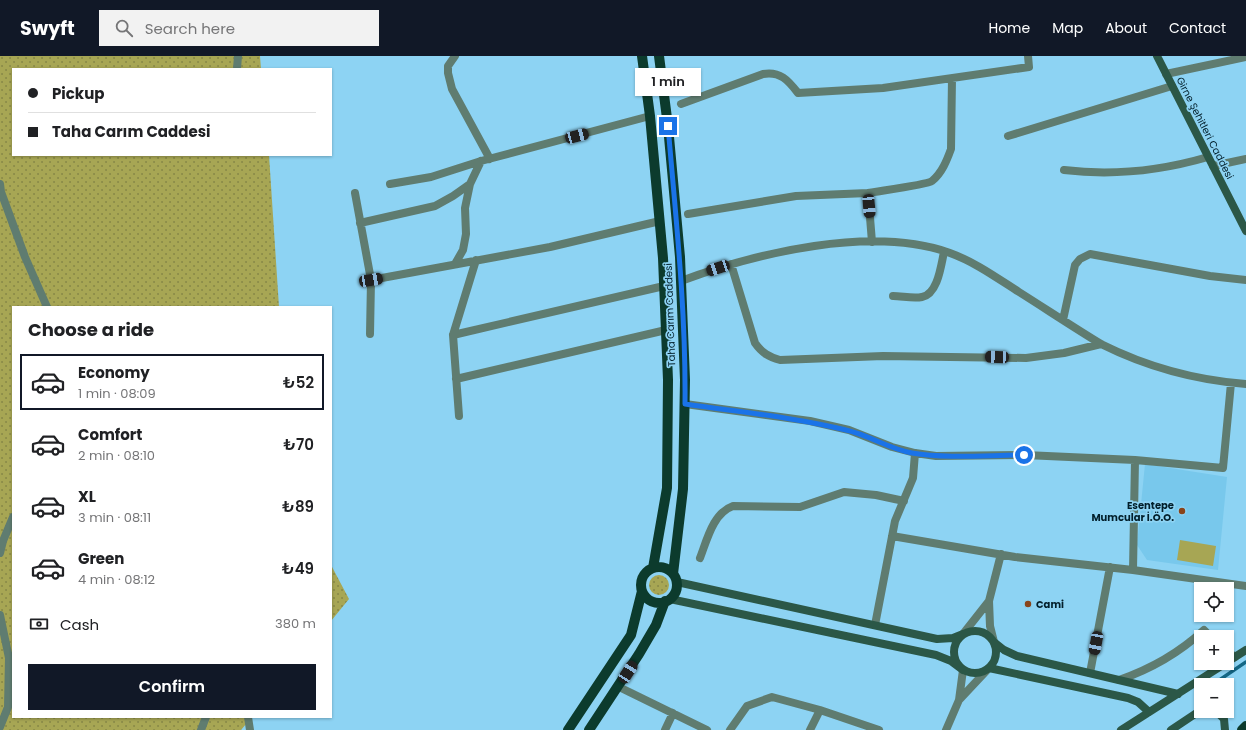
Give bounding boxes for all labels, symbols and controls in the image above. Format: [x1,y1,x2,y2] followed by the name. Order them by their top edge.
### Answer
[99,10,379,46] search box
[20,15,75,42] text: Swyft
[113,17,135,39] icon: search
[145,18,235,39] text: Search here
[988,18,1030,38] text: Home
[1052,18,1083,38] text: Map
[1105,18,1147,38] text: About
[1169,18,1226,38] text: Contact
[635,68,701,96] callout: 1 min
[651,72,685,91] text: 1 min
[1173,74,1237,182] street label: Girne Şehitleri Caddesi
[52,83,104,104] text: Pickup
[659,117,677,135] route end
[52,121,210,142] text: Taha Carım Caddesi
[564,127,590,145] car
[862,194,876,218] car
[705,259,731,277] car
[661,263,679,367] street label: Taha Carım Caddesi
[358,272,384,288] car
[28,317,154,342] text: Choose a ride
[985,351,1009,363] car
[78,362,150,383] text: Economy
[30,364,66,400] icon: car
[283,372,314,393] text: ₺52
[78,384,156,403] text: 1 min · 08:09
[78,424,142,445] text: Comfort
[30,426,66,462] icon: car
[283,434,314,455] text: ₺70
[78,446,155,465] text: 2 min · 08:10
[1015,446,1033,464] route start
[78,486,96,507] text: XL
[30,488,66,524] icon: car
[282,496,314,517] text: ₺89
[1091,498,1174,525] place label: Esentepe Mumcular İ.Ö.O.
[1177,506,1187,516] marker: Esentepe Mumcular İ.Ö.O.
[78,508,151,527] text: 3 min · 08:11
[78,548,124,569] text: Green
[30,550,66,586] icon: car
[282,558,314,579] text: ₺49
[78,570,155,589] text: 4 min · 08:12
[1194,582,1234,718] map controls
[1194,582,1234,622] button: locate
[1036,597,1064,612] place label: Cami
[1023,599,1033,609] marker: Cami
[28,613,50,635] icon: cash
[60,614,99,635] text: Cash
[275,614,316,633] text: 380 m
[1088,630,1104,656] car
[1194,630,1234,670] button: +
[616,659,640,685] car
[28,664,316,710] button: Confirm
[1194,678,1234,718] button: −

